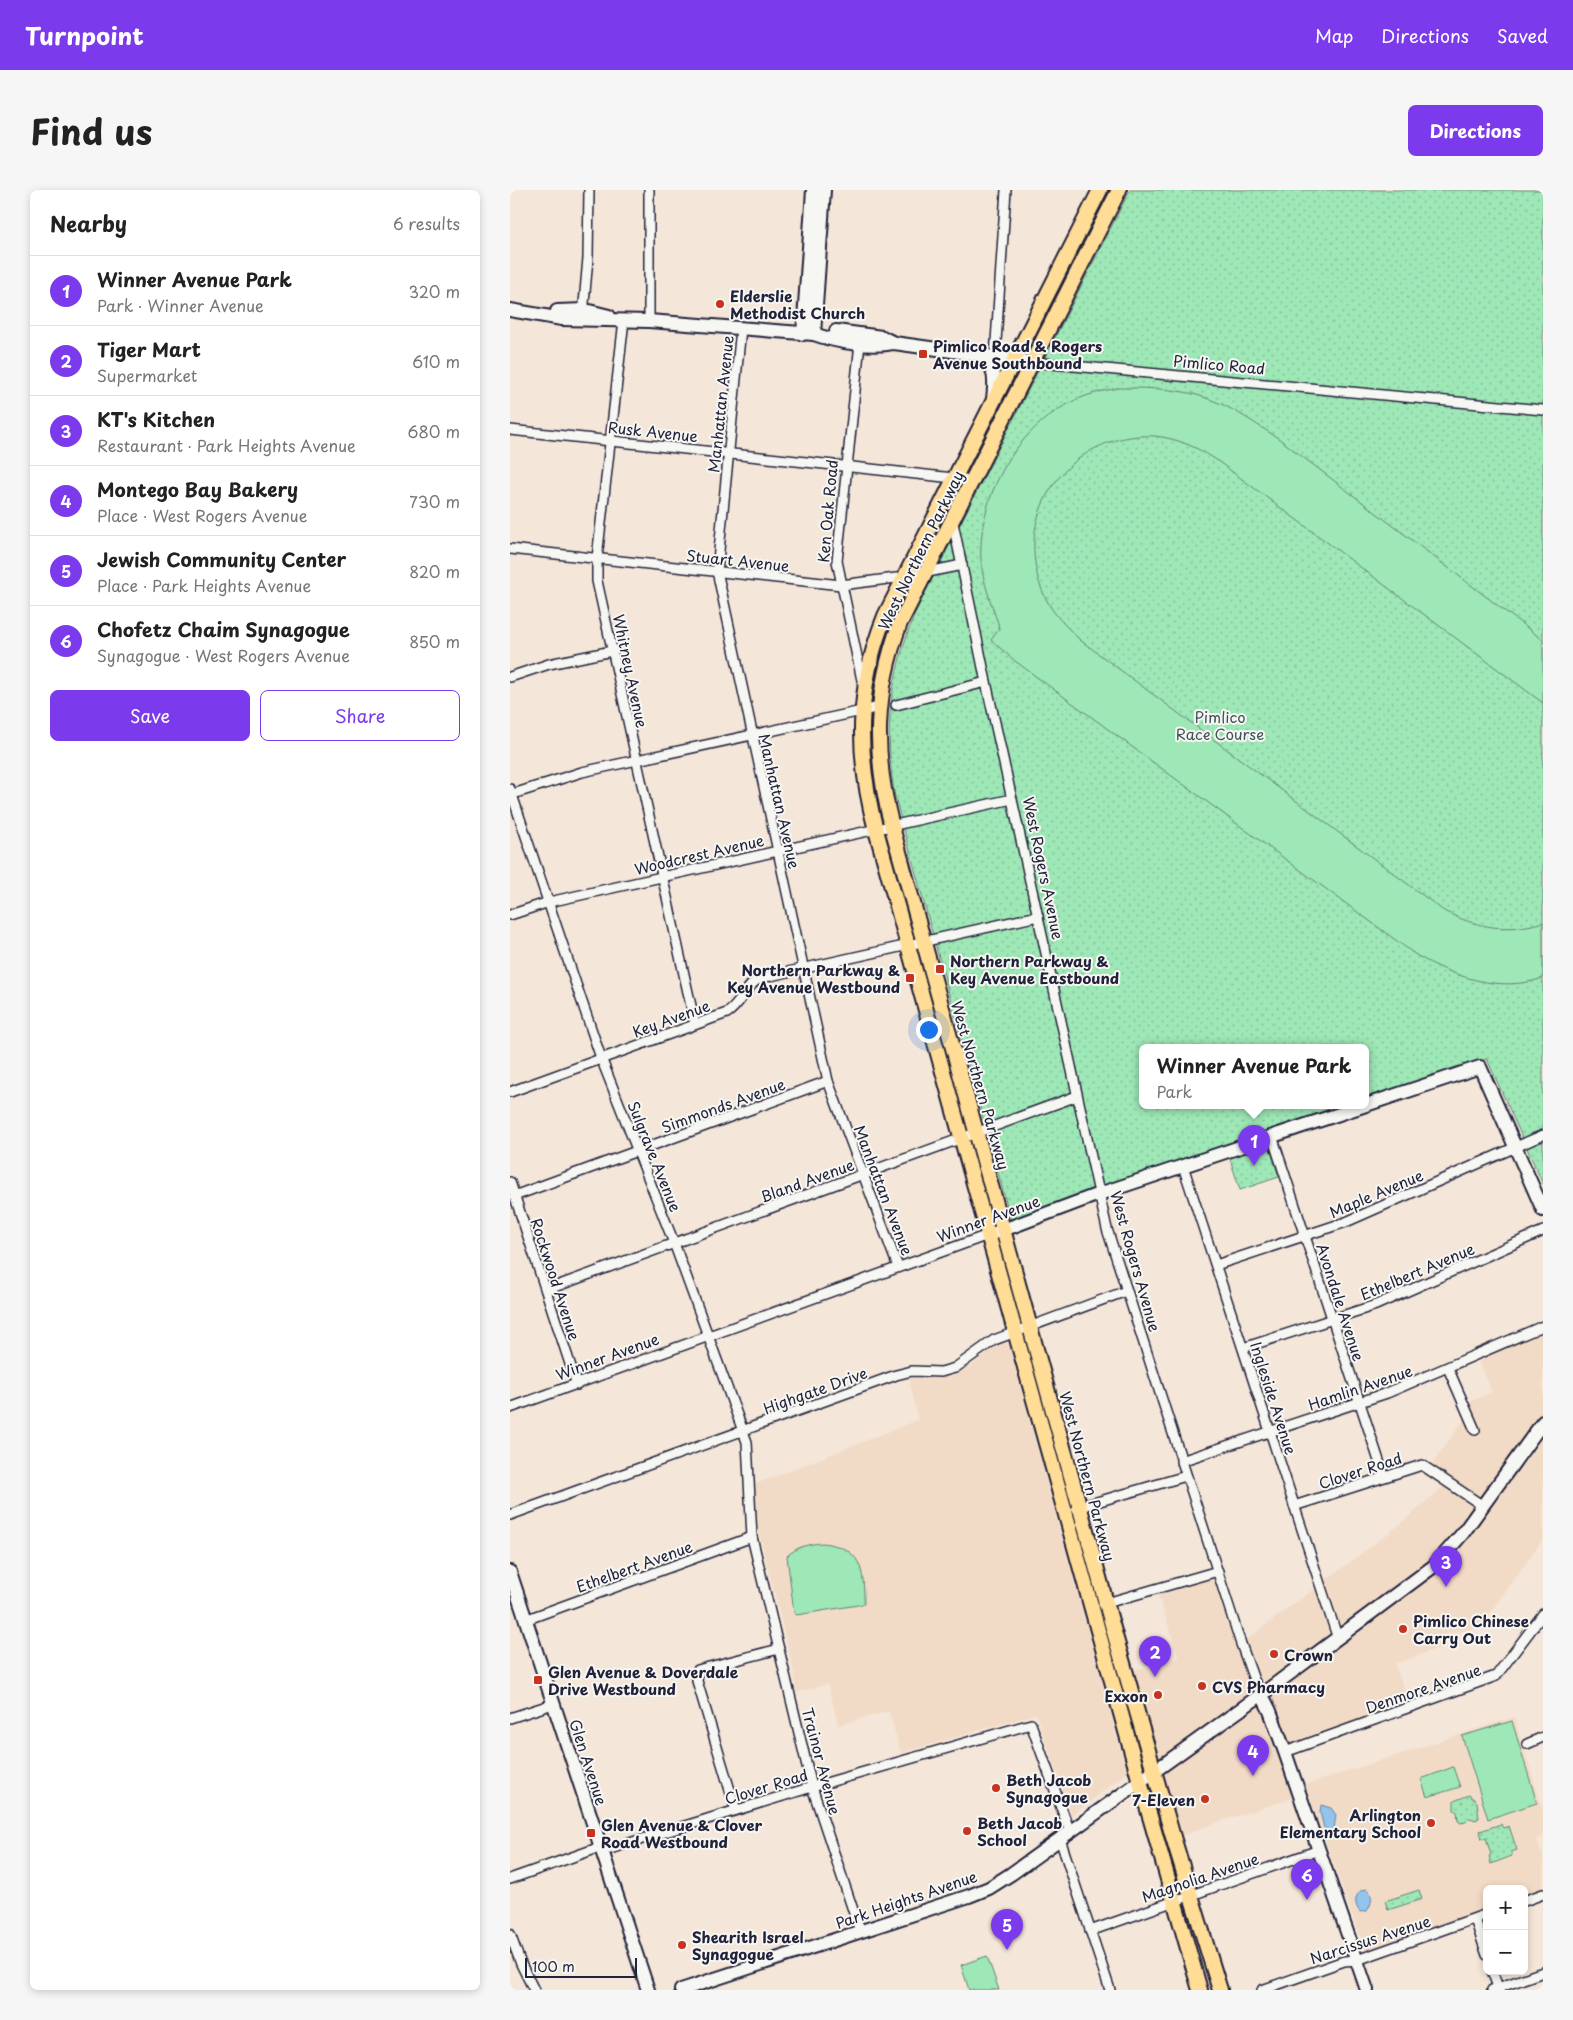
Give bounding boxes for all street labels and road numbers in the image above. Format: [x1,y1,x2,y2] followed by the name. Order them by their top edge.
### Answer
[701,334,739,474] street label: Manhattan Avenue
[1172,349,1266,379] street label: Pimlico Road
[607,415,699,447] street label: Rusk Avenue
[811,459,843,563] street label: Ken Oak Road
[871,466,969,634] street label: West Northern Parkway
[686,543,790,577] street label: Stuart Avenue
[608,612,654,730] street label: Whitney Avenue
[753,731,807,871] street label: Manhattan Avenue
[1018,794,1070,942] street label: West Rogers Avenue
[632,828,766,880] street label: Woodcrest Avenue
[629,993,713,1043] street label: Key Avenue
[946,998,1016,1172] street label: West Northern Parkway
[658,1072,788,1138] street label: Simmonds Avenue
[622,1097,688,1215] street label: Sulgrave Avenue
[849,1122,919,1258] street label: Manhattan Avenue
[757,1152,857,1208] street label: Bland Avenue
[1326,1163,1426,1223] street label: Maple Avenue
[1105,1188,1167,1334] street label: West Rogers Avenue
[933,1189,1043,1247] street label: Winner Avenue
[525,1215,587,1343] street label: Rockwood Avenue
[1356,1237,1478,1305] street label: Ethelbert Avenue
[1311,1240,1371,1364] street label: Avondale Avenue
[552,1327,662,1385] street label: Winner Avenue
[1245,1339,1303,1457] street label: Ingleside Avenue
[1305,1358,1415,1416] street label: Hamlin Avenue
[760,1361,870,1419] street label: Highgate Drive
[1054,1388,1122,1564] street label: West Northern Parkway
[1315,1446,1405,1494] street label: Clover Road
[573,1534,695,1598] street label: Ethelbert Avenue
[1362,1657,1484,1719] street label: Denmore Avenue
[797,1705,847,1817] street label: Trainor Avenue
[564,1716,614,1808] street label: Glen Avenue
[721,1762,811,1810] street label: Clover Road
[1138,1846,1262,1908] street label: Magnolia Avenue
[832,1864,980,1934] street label: Park Heights Avenue
[1307,1909,1433,1969] street label: Narcissus Avenue

